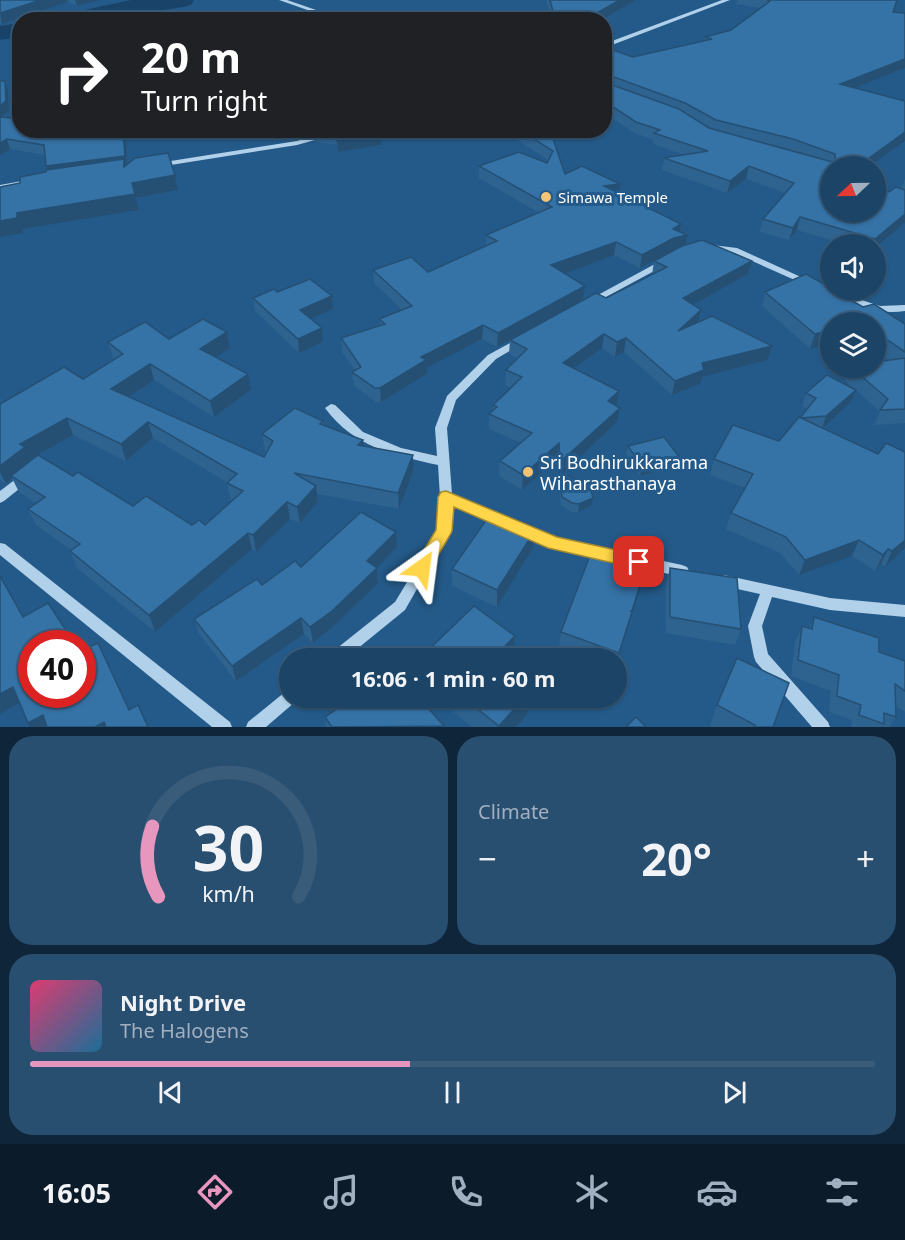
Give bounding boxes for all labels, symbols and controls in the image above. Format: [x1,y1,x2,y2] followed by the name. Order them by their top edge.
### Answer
[141,28,241,85] text: 20 m
[42,36,120,114] icon: right
[141,82,267,119] text: Turn right
[820,156,886,222] north arrow
[820,156,886,378] map controls
[558,187,668,207] place label: Simawa Temple
[539,190,553,204] marker: Simawa Temple
[820,234,886,300] button: sound
[820,312,886,378] button: layers
[540,450,708,495] place label: Sri Bodhirukkarama Wiharasthanaya
[521,465,535,479] marker: Sri Bodhirukkarama Wiharasthanaya
[390,536,454,600] position arrow
[613,536,664,587] pin
[622,545,655,578] icon: arrive
[18,630,96,708] speed limit sign: 40
[351,663,555,693] text: 16:06 · 1 min · 60 m
[478,798,549,825] text: Climate
[193,804,264,889] text: 30
[641,828,712,889] text: 20°
[478,836,497,881] text: −
[856,836,875,881] text: +
[202,880,255,909] text: km/h
[120,987,246,1017] text: Night Drive
[120,1017,249,1044] text: The Halogens
[154,1076,187,1109] icon: previous
[436,1076,469,1109] icon: pause
[718,1076,751,1109] icon: next
[194,1171,236,1213] icon: directions
[320,1171,362,1213] icon: music
[445,1171,487,1213] icon: phone
[571,1171,613,1213] icon: climate
[696,1171,738,1213] icon: car
[821,1171,863,1213] icon: filters
[42,1174,111,1211] text: 16:05

